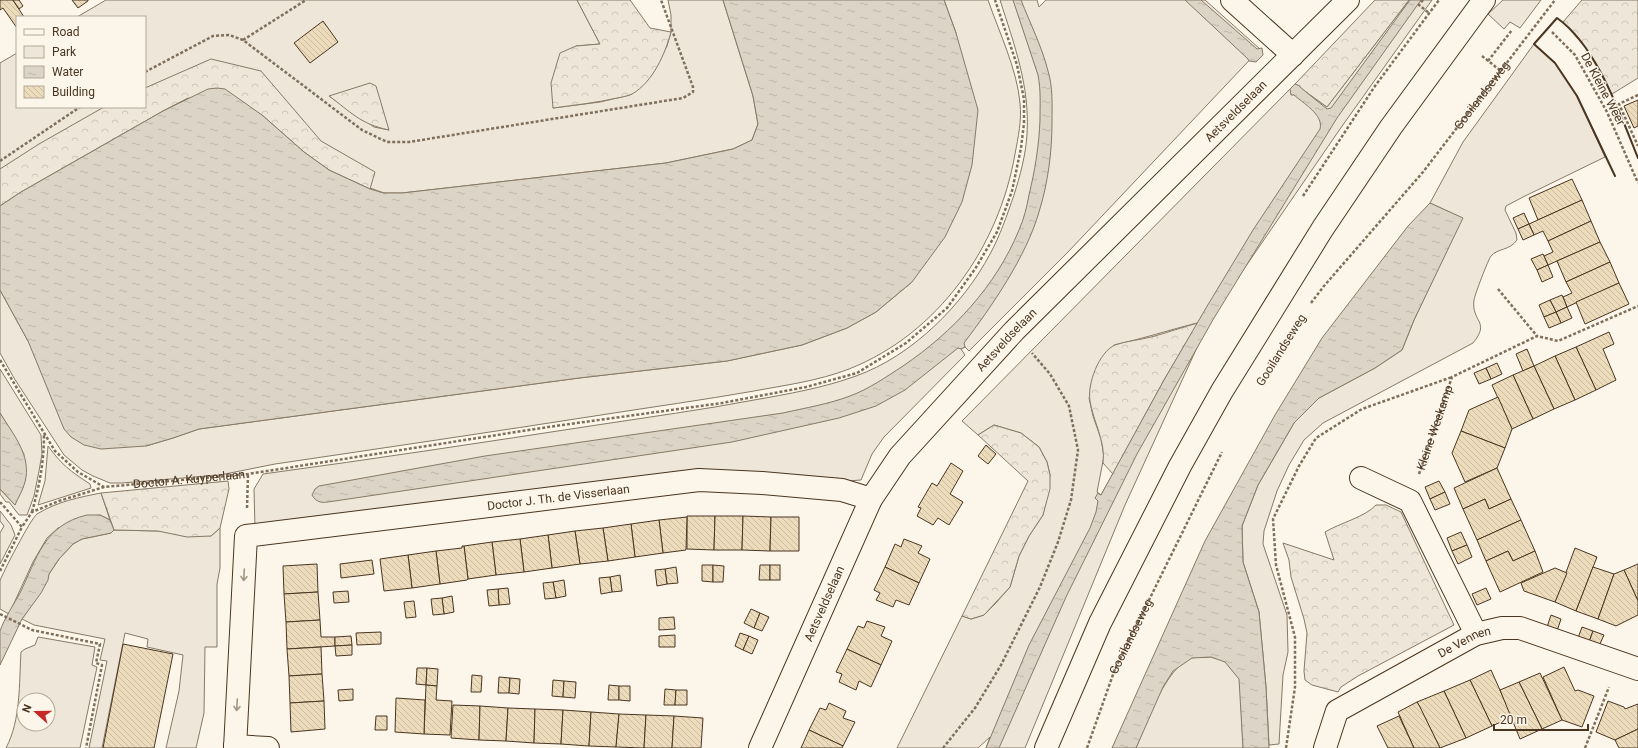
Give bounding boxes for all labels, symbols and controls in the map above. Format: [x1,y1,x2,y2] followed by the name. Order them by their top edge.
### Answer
[16,16,146,108] legend
[52,25,80,39] text: Road
[52,45,77,59] text: Park
[1578,50,1628,128] street label: De Kleine Weer
[1451,58,1512,132] street label: Gooilandseweg
[52,65,83,79] text: Water
[1202,78,1270,145] street label: Aetsveldselaan
[52,85,95,99] text: Building
[974,306,1040,374] street label: Aetsveldselaan
[1253,311,1309,389] street label: Gooilandseweg
[1414,383,1456,472] street label: Kleine Weekamp
[133,467,246,491] street label: Doctor A. Kuyperlaan
[486,482,630,513] street label: Doctor J. Th. de Visserlaan
[801,564,847,644] street label: Aetsveldselaan
[241,568,248,581] one-way arrow
[1107,596,1156,676] street label: Gooilandseweg
[1435,624,1492,661] street label: De Vennen
[16,692,56,732] north arrow
[234,698,241,711] one-way arrow
[20,702,35,715] text: N
[1494,706,1588,732] scale bar
[1500,713,1527,727] text: 20 m

